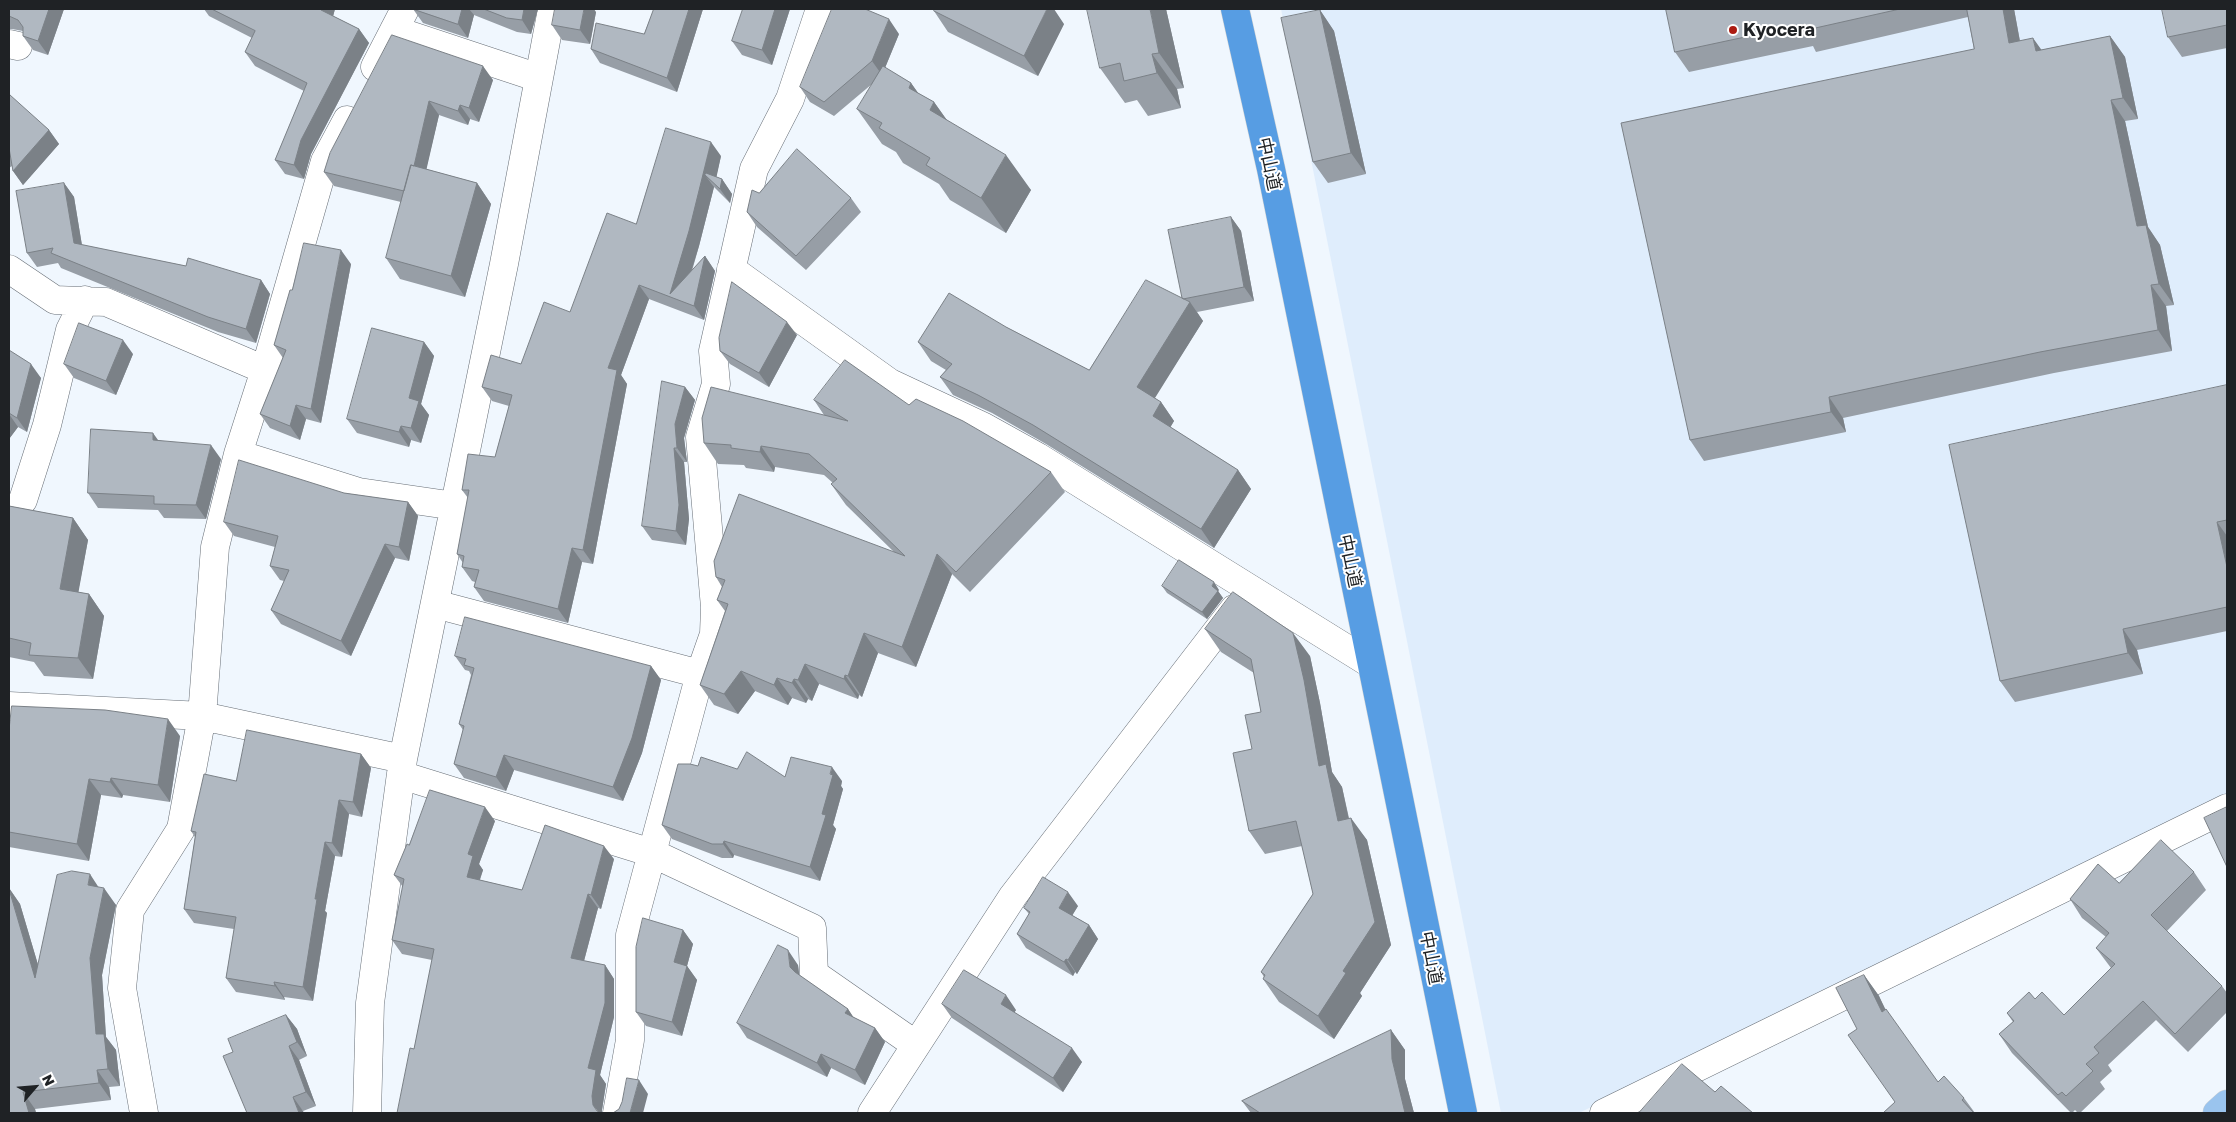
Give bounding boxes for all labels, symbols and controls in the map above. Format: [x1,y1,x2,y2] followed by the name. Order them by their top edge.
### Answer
[1743,19,1815,41] place label: Kyocera
[1727,24,1739,36] marker: Kyocera
[1253,135,1285,193] street label: 中山道
[1334,532,1366,590] street label: 中山道
[1415,929,1447,987] street label: 中山道
[10,1062,60,1112] north arrow
[39,1071,59,1089] text: N

